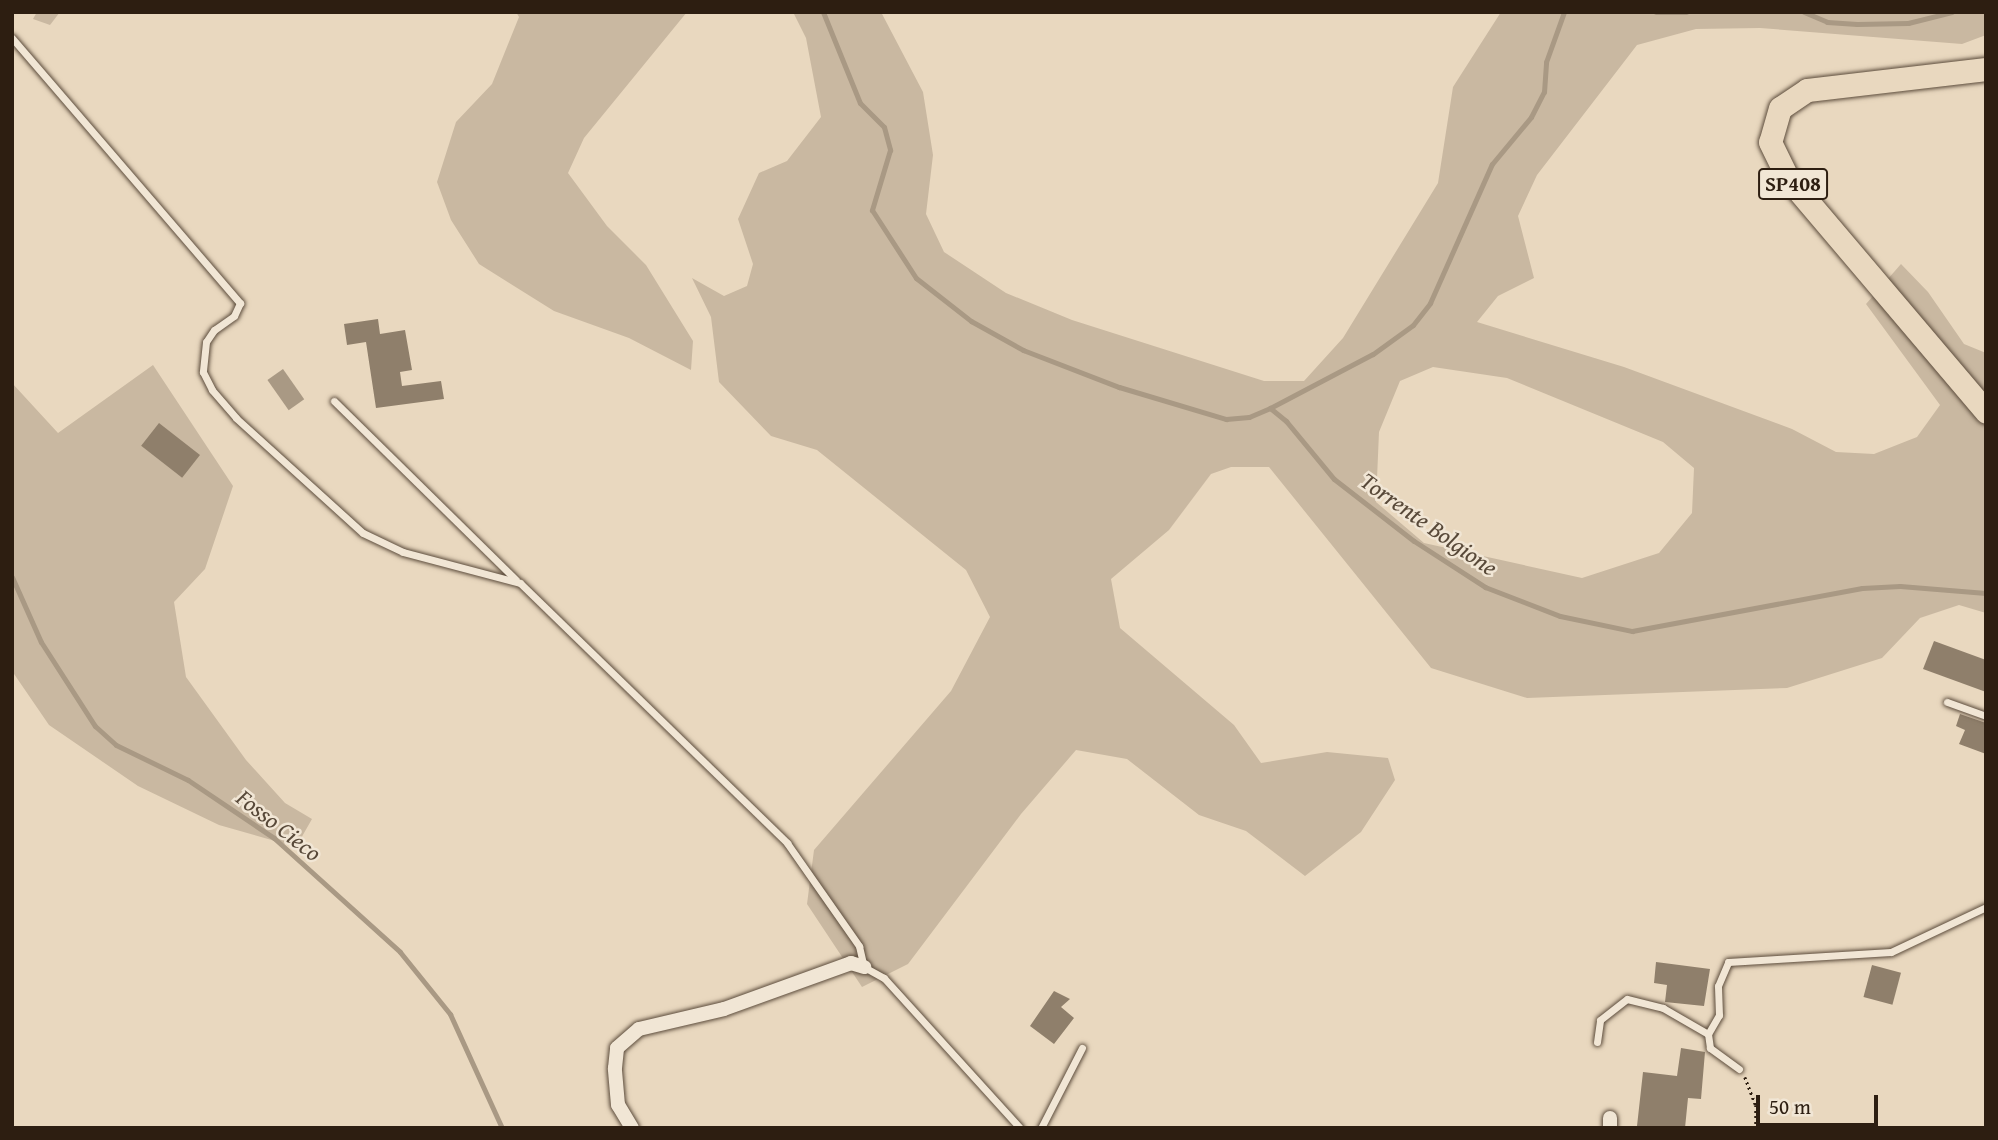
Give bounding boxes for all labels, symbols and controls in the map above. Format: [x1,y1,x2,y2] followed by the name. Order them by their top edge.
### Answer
[1758,166,1828,202] road number: SP408
[1355,466,1503,582] water label: Torrente Bolgione
[231,783,327,867] water label: Fosso Cieco
[1760,1080,1882,1124] scale bar
[1769,1091,1811,1122] text: 50 m

